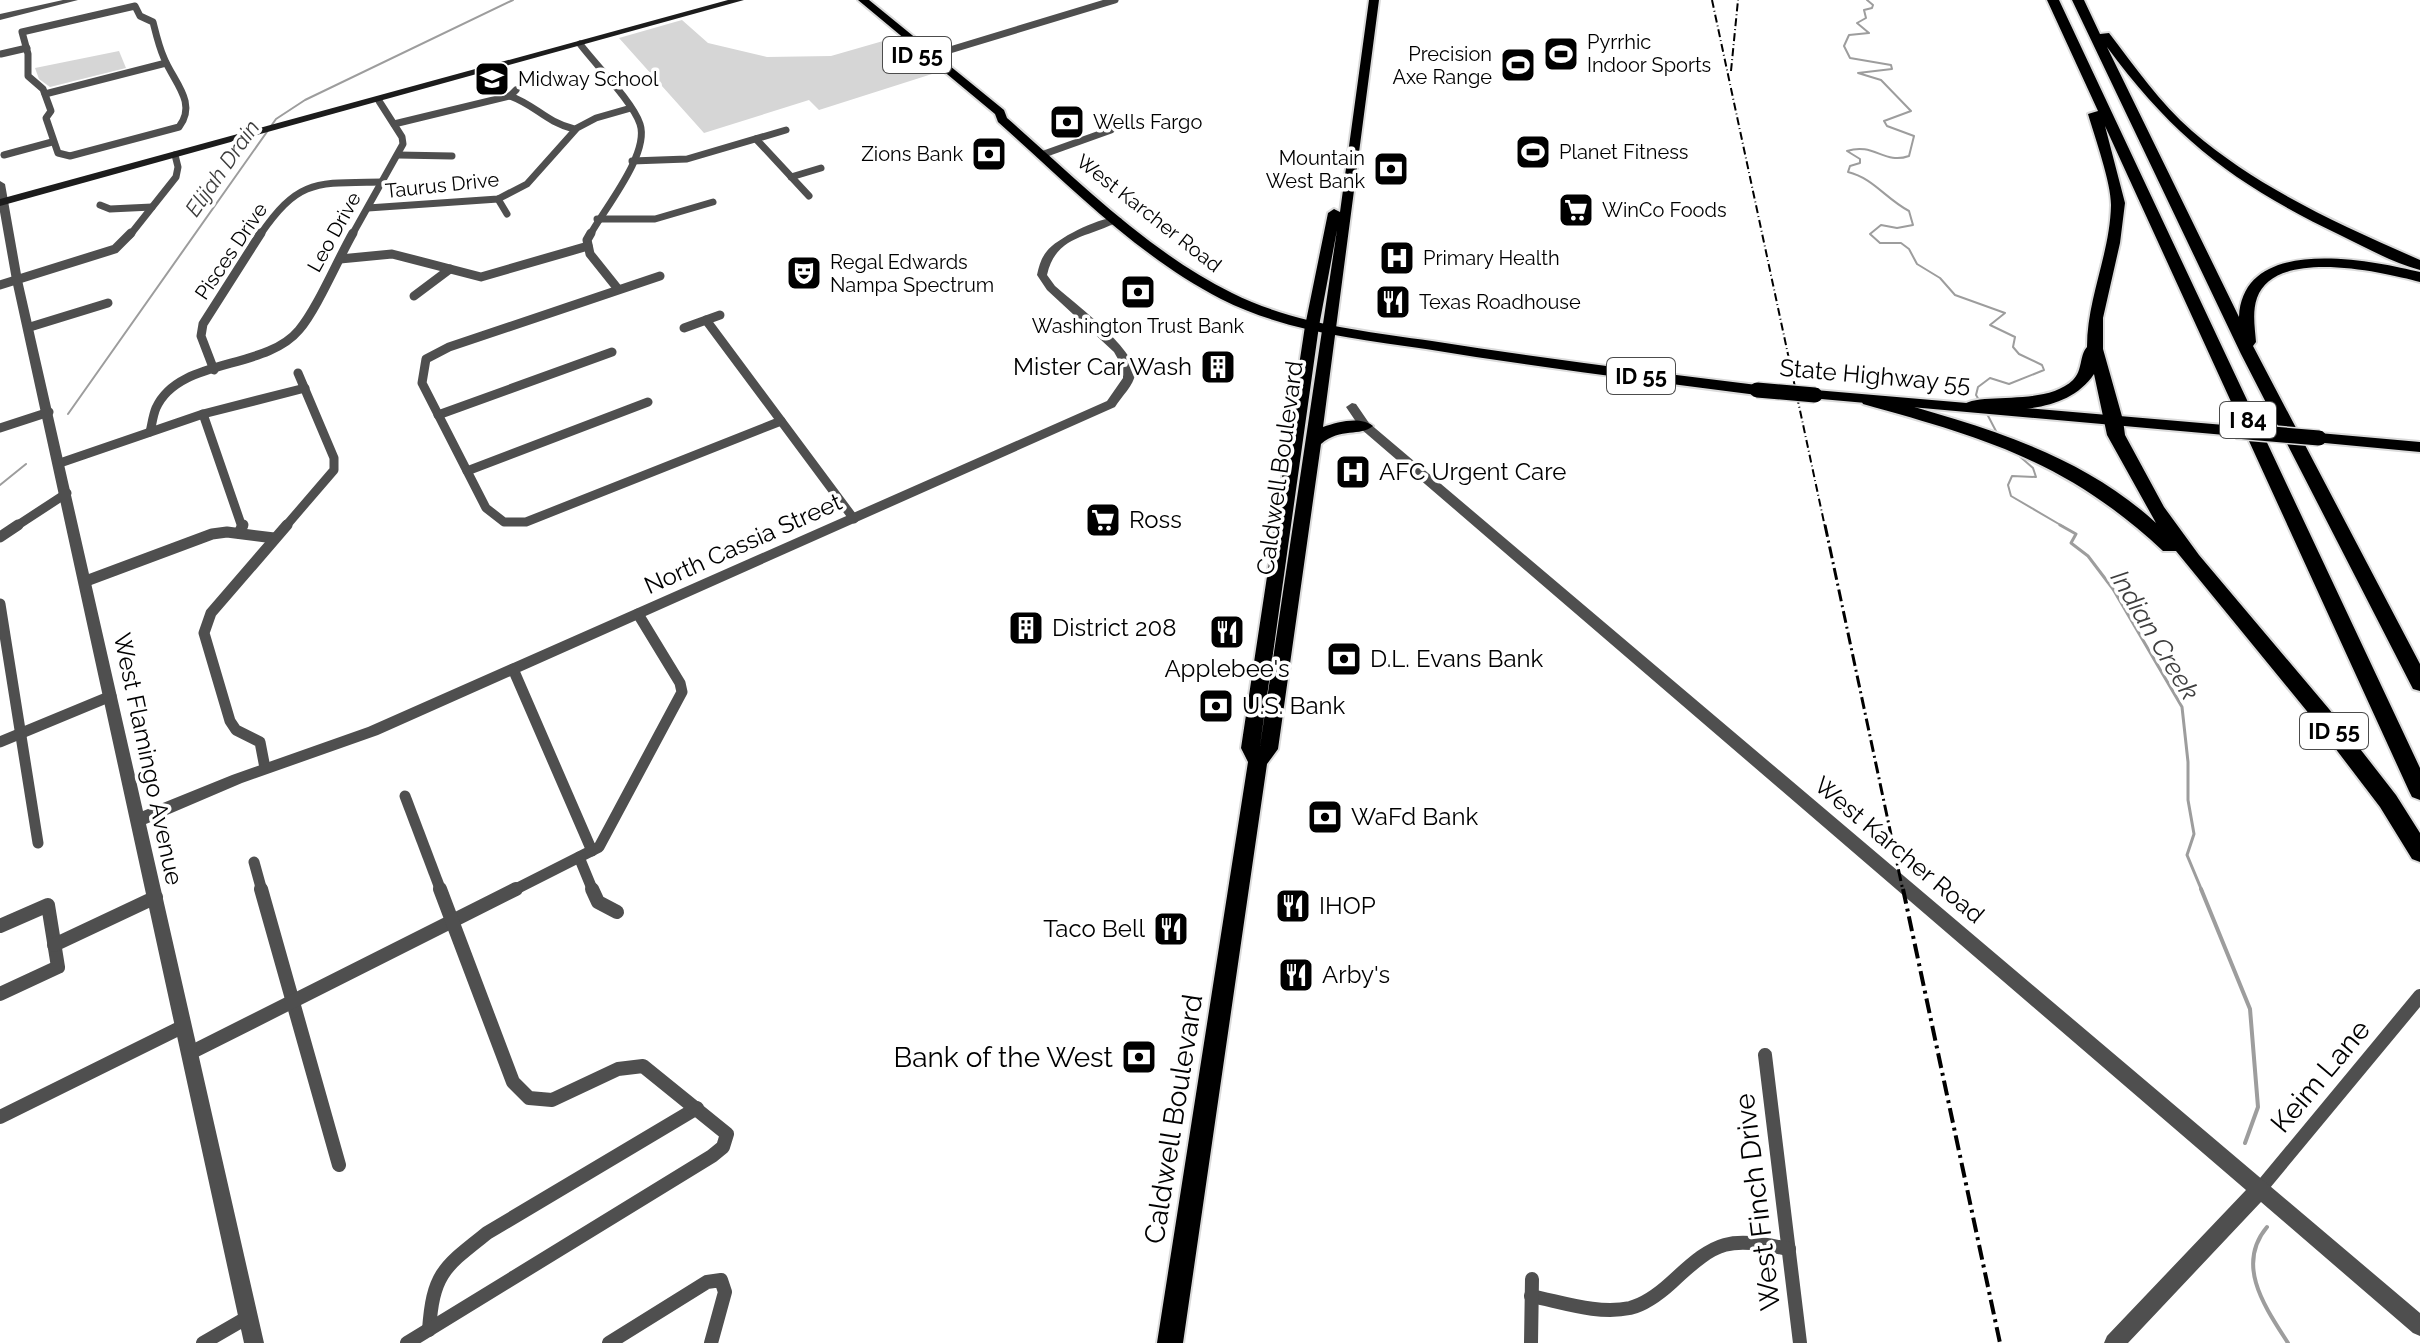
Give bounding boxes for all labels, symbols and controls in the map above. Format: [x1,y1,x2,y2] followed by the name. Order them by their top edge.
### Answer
[1587,30,1711,77] place label: Pyrrhic Indoor Sports
[1542,35,1580,73] sports icon: Pyrrhic Indoor Sports
[883,37,951,73] road number: ID 55
[1392,42,1492,89] place label: Precision Axe Range
[1499,46,1537,84] sports icon: Precision Axe Range
[473,60,511,98] school or university icon: Midway School
[518,67,659,91] place label: Midway School
[1048,103,1086,141] bank icon: Wells Fargo
[1093,110,1202,134] place label: Wells Fargo
[179,115,265,221] water label: Elijah Drain
[1514,133,1552,171] sports icon: Planet Fitness
[970,135,1008,173] bank icon: Zions Bank
[1559,140,1688,164] place label: Planet Fitness
[861,142,963,166] place label: Zions Bank
[1266,146,1365,193] place label: Mountain West Bank
[1072,149,1226,277] street label: West Karcher Road
[1372,150,1410,188] bank icon: Mountain West Bank
[384,167,500,203] street label: Taurus Drive
[302,188,366,276] street label: Leo Drive
[1557,191,1595,229] supermarket icon: WinCo Foods
[190,198,272,304] street label: Pisces Drive
[1602,198,1727,222] place label: WinCo Foods
[1378,239,1416,277] hospital icon: Primary Health
[1423,246,1560,270] place label: Primary Health
[830,250,994,297] place label: Regal Edwards Nampa Spectrum
[785,254,823,292] theatre icon: Regal Edwards Nampa Spectrum
[1119,273,1157,311] bank icon: Washington Trust Bank
[1374,283,1412,321] restaurant icon: Texas Roadhouse
[1419,290,1581,314] place label: Texas Roadhouse
[1032,314,1245,338] place label: Washington Trust Bank
[1199,348,1237,386] building icon: Mister Car Wash
[1013,352,1192,381] place label: Mister Car Wash
[1778,353,1972,398] street label: State Highway 55
[1607,358,1675,394] road number: ID 55
[1250,359,1309,577] street label: Caldwell Boulevard
[2220,402,2276,438] road number: I 84
[1334,453,1372,491] hospital icon: AFC Urgent Care
[1379,457,1566,486] place label: AFC Urgent Care
[640,487,846,600] street label: North Cassia Street
[1084,501,1122,539] supermarket icon: Ross
[1129,505,1182,534] place label: Ross
[2105,565,2205,705] water label: Indian Creek
[1007,609,1045,647] building icon: District 208
[1052,613,1176,642] place label: District 208
[1208,613,1246,651] restaurant icon: Applebee's
[108,630,189,888] street label: West Flamingo Avenue
[1325,640,1363,678] bank icon: D.L. Evans Bank
[1370,644,1543,673] place label: D.L. Evans Bank
[1164,654,1290,683] place label: Applebee's
[1197,687,1235,725] bank icon: U.S. Bank
[1242,691,1346,720] place label: U.S. Bank
[2300,713,2368,749] road number: ID 55
[1809,770,1990,929] street label: West Karcher Road
[1306,798,1344,836] bank icon: WaFd Bank
[1351,802,1478,831] place label: WaFd Bank
[1274,887,1312,925] restaurant icon: IHOP
[1319,891,1376,920] place label: IHOP
[1152,910,1190,948] restaurant icon: Taco Bell
[1043,914,1145,943] place label: Taco Bell
[1277,956,1315,994] restaurant icon: Arby's
[1322,960,1390,989] place label: Arby's
[1137,992,1210,1246] street label: Caldwell Boulevard
[2264,1013,2377,1139] street label: Keim Lane
[1120,1038,1158,1076] bank icon: Bank of the West
[894,1041,1114,1074] place label: Bank of the West
[1728,1092,1787,1312] street label: West Finch Drive

